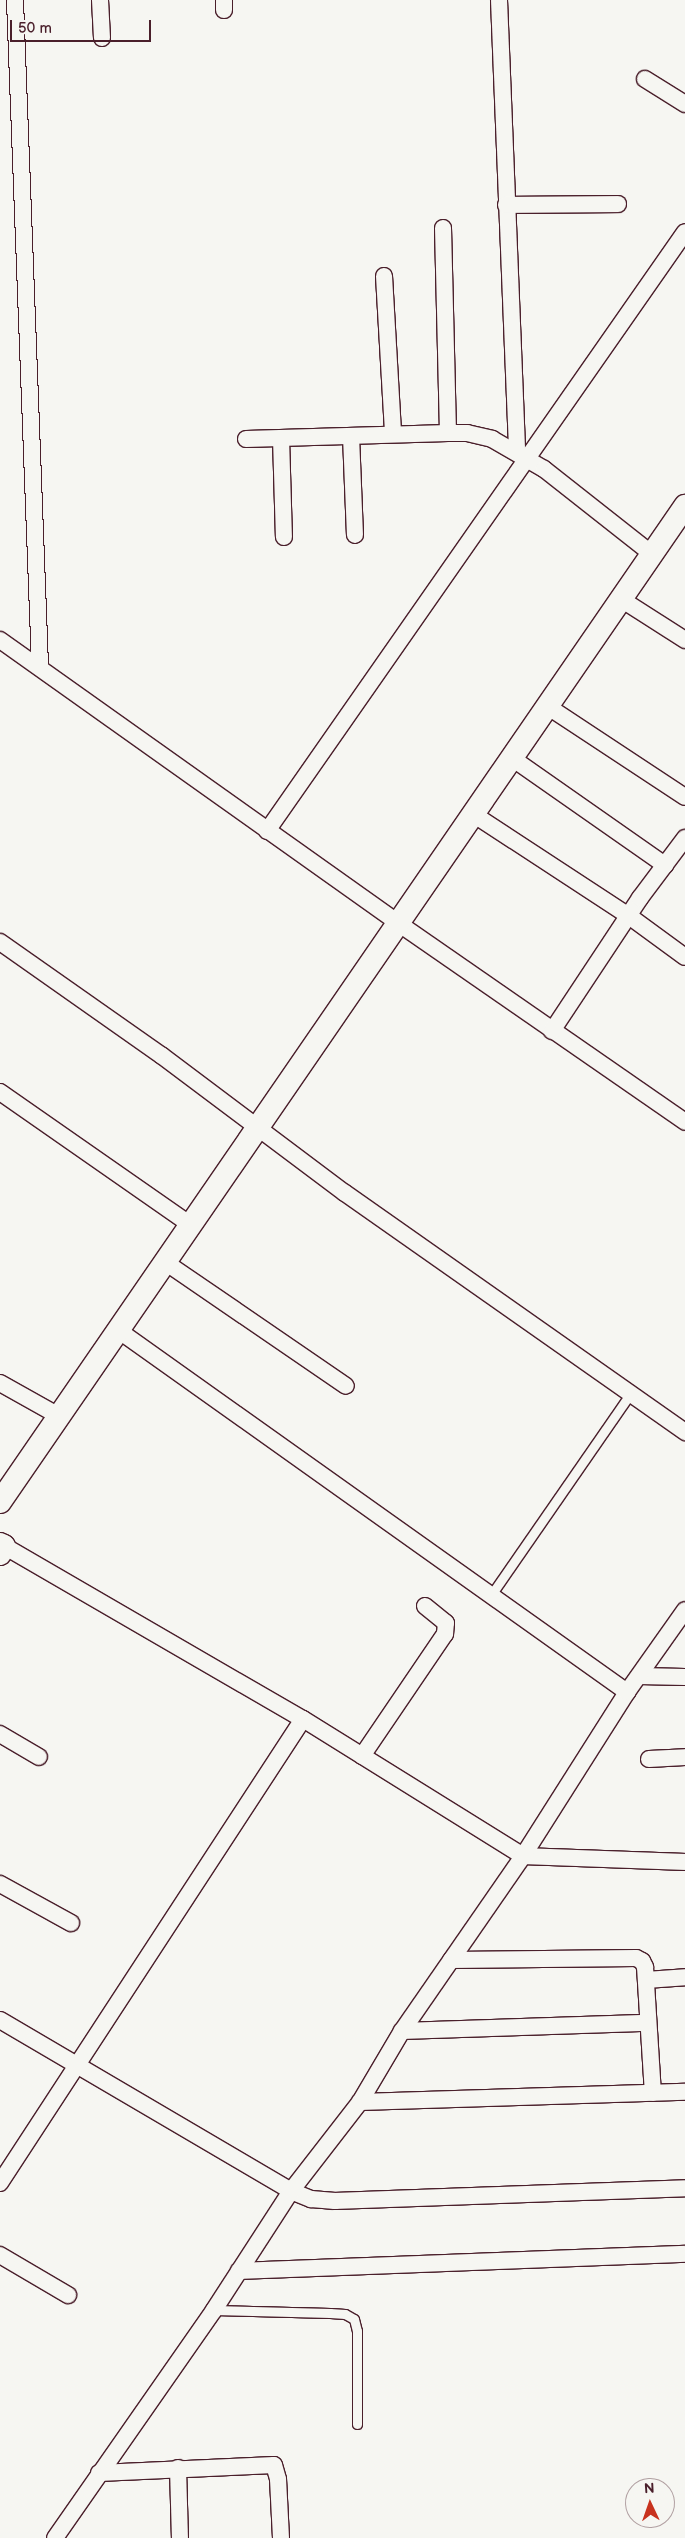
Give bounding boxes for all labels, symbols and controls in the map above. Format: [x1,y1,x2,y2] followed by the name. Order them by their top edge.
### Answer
[12,10,154,42] scale bar
[18,19,52,38] text: 50 m
[625,2478,675,2528] north arrow
[644,2480,655,2497] text: N

